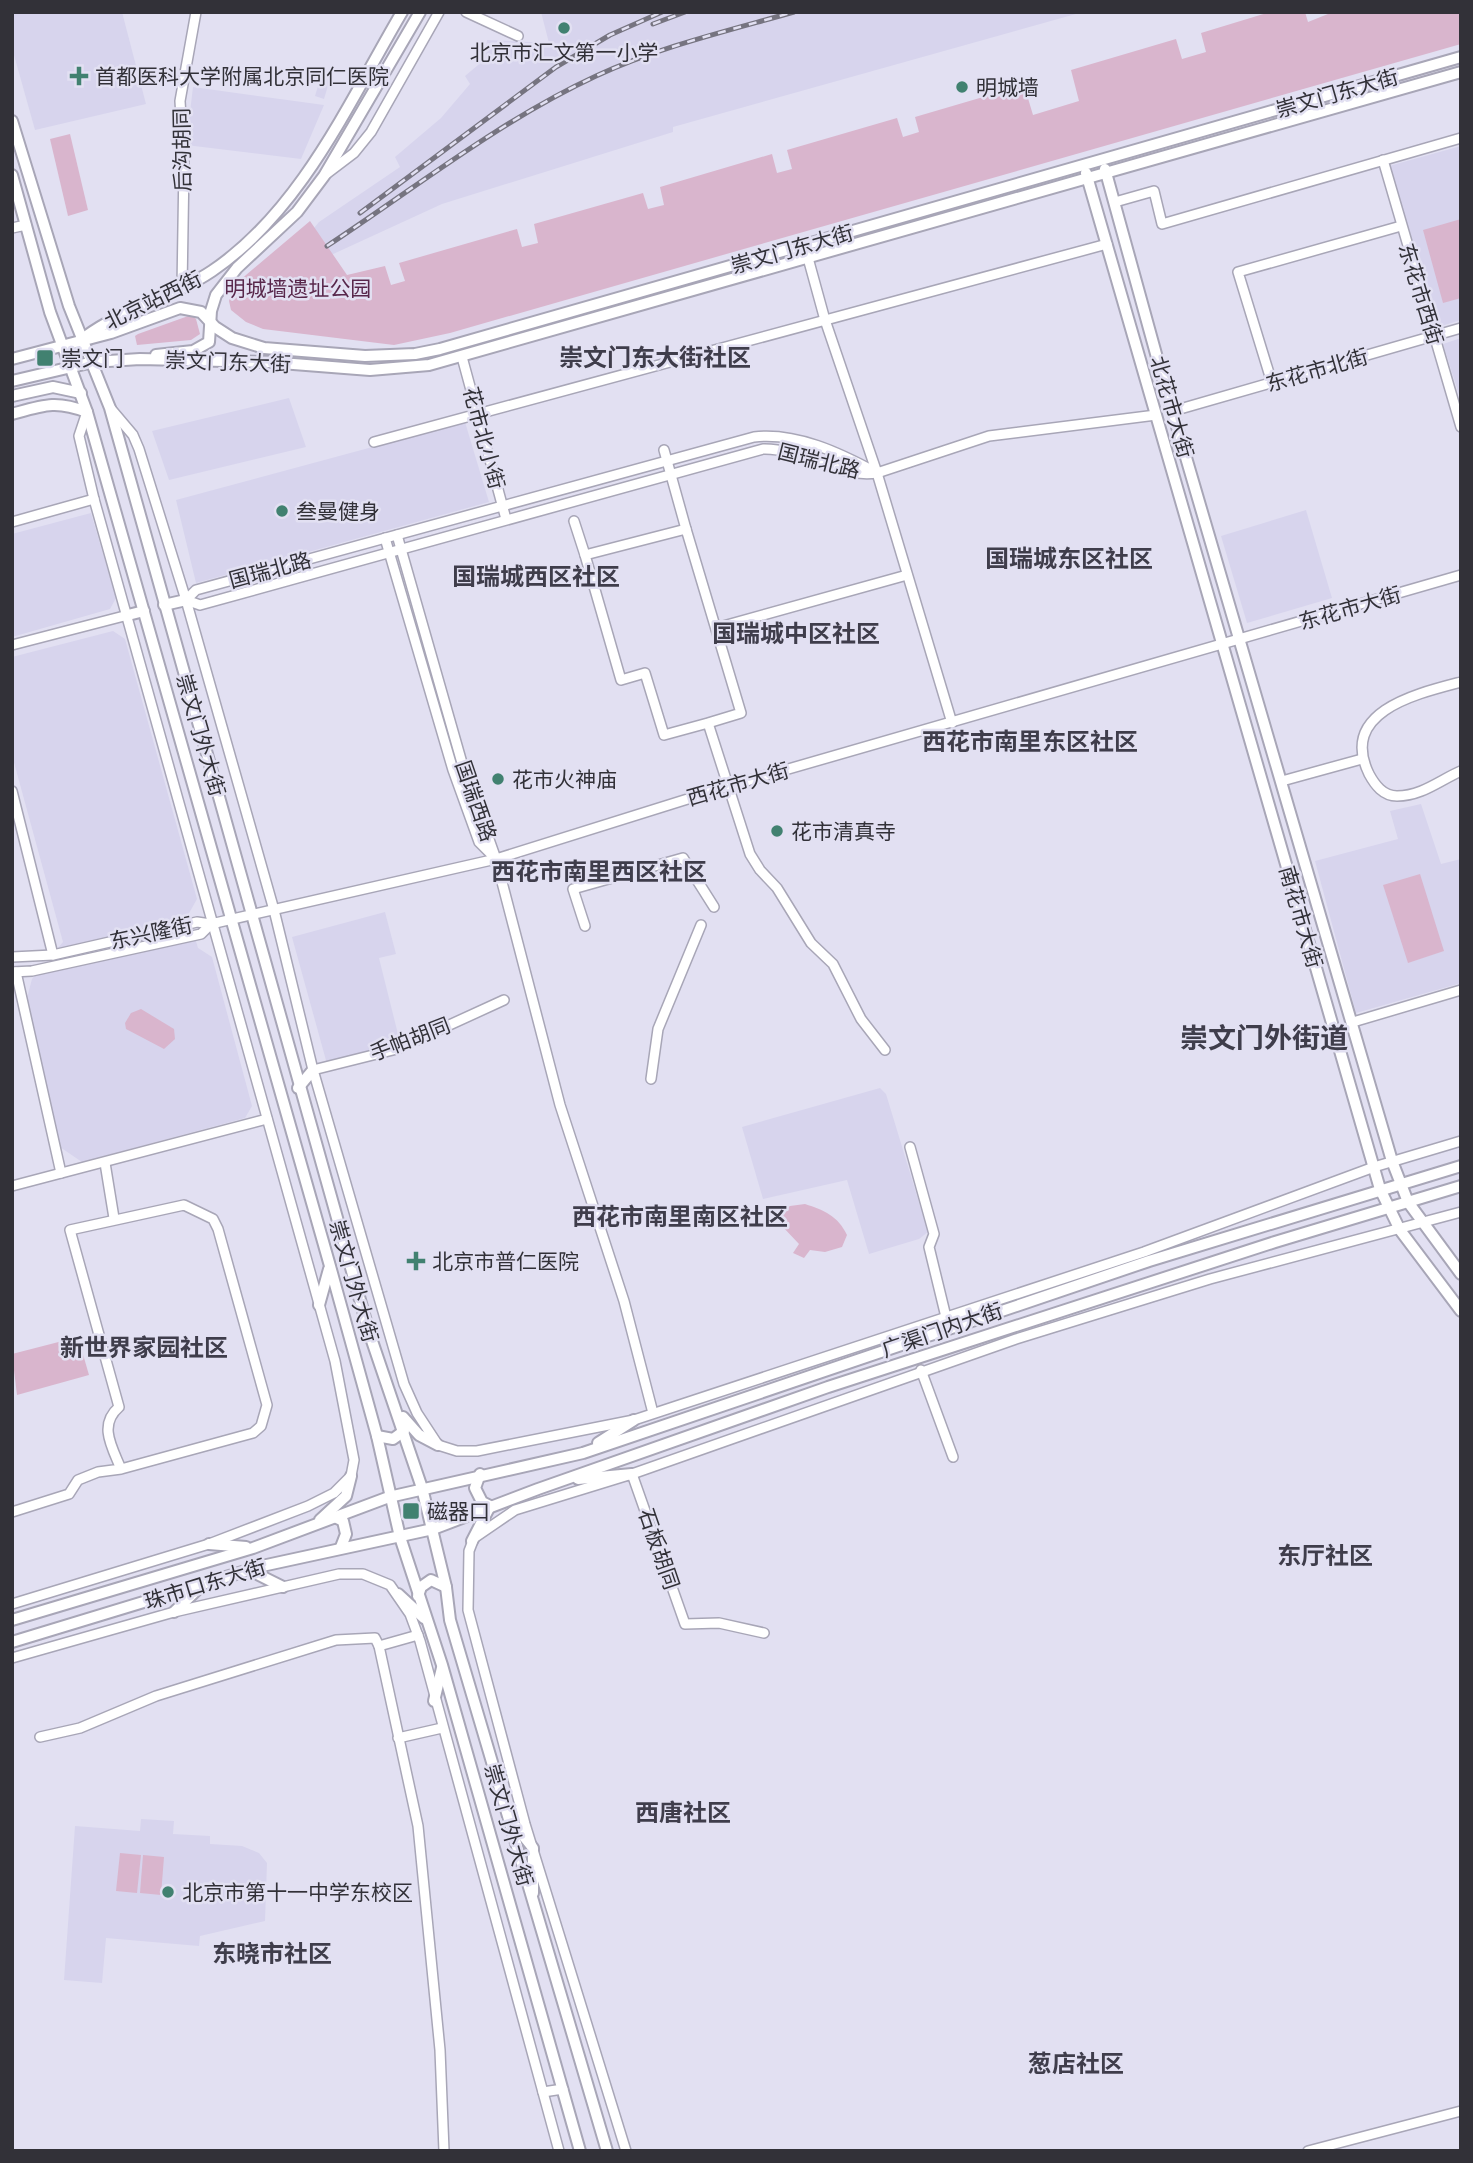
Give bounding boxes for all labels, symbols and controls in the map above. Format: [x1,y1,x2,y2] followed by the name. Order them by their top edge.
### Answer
[556,20,572,36] marker: 北京市汇文第一小学
[470,40,659,65] place label: 北京市汇文第一小学
[95,64,389,89] place label: 首都医科大学附属北京同仁医院
[1273,64,1401,122] street label: 崇文门东大街
[69,66,89,86] marker: 首都医科大学附属北京同仁医院
[976,75,1039,100] place label: 明城墙
[954,79,970,95] marker: 明城墙
[169,108,195,192] street label: 后沟胡同
[728,220,856,278] street label: 崇文门东大街
[1394,240,1448,348] street label: 东花市西街
[100,266,206,334] street label: 北京站西街
[225,276,372,301] park label: 明城墙遗址公园
[559,343,751,372] district label: 崇文门东大街社区
[1263,344,1371,396] street label: 东花市北街
[61,346,124,371] place label: 崇文门
[165,347,291,377] street label: 崇文门东大街
[35,348,55,368] marker: 崇文门
[1146,353,1198,461] street label: 北花市大街
[458,384,510,492] street label: 花市北小街
[775,439,863,483] street label: 国瑞北路
[296,499,380,524] place label: 叁曼健身
[274,503,290,519] marker: 叁曼健身
[985,544,1153,573] district label: 国瑞城东区社区
[226,547,314,593] street label: 国瑞北路
[452,562,620,591] district label: 国瑞城西区社区
[1296,582,1404,634] street label: 东花市大街
[712,619,880,648] district label: 国瑞城中区社区
[172,671,230,799] street label: 崇文门外大街
[922,727,1138,756] district label: 西花市南里东区社区
[451,757,501,845] street label: 国瑞西路
[684,758,792,810] street label: 西花市大街
[512,767,617,792] place label: 花市火神庙
[490,771,506,787] marker: 花市火神庙
[791,819,896,844] place label: 花市清真寺
[769,823,785,839] marker: 花市清真寺
[491,857,707,886] district label: 西花市南里西区社区
[1275,863,1327,971] street label: 南花市大街
[107,912,195,954] street label: 东兴隆街
[366,1012,454,1066] street label: 手帕胡同
[1180,1021,1348,1055] district label: 崇文门外街道
[572,1202,788,1231] district label: 西花市南里南区社区
[325,1217,383,1345] street label: 崇文门外大街
[432,1249,579,1274] place label: 北京市普仁医院
[406,1251,426,1271] marker: 北京市普仁医院
[878,1298,1006,1362] street label: 广渠门内大街
[60,1333,228,1362] district label: 新世界家园社区
[427,1499,490,1524] place label: 磁器口
[401,1501,421,1521] marker: 磁器口
[634,1505,684,1593] street label: 石板胡同
[1277,1541,1373,1570] district label: 东厅社区
[141,1554,269,1614] street label: 珠市口东大街
[480,1761,538,1889] street label: 崇文门外大街
[635,1798,731,1827] district label: 西唐社区
[182,1880,413,1905] place label: 北京市第十一中学东校区
[160,1884,176,1900] marker: 北京市第十一中学东校区
[212,1939,332,1968] district label: 东晓市社区
[1028,2049,1124,2078] district label: 葱店社区

